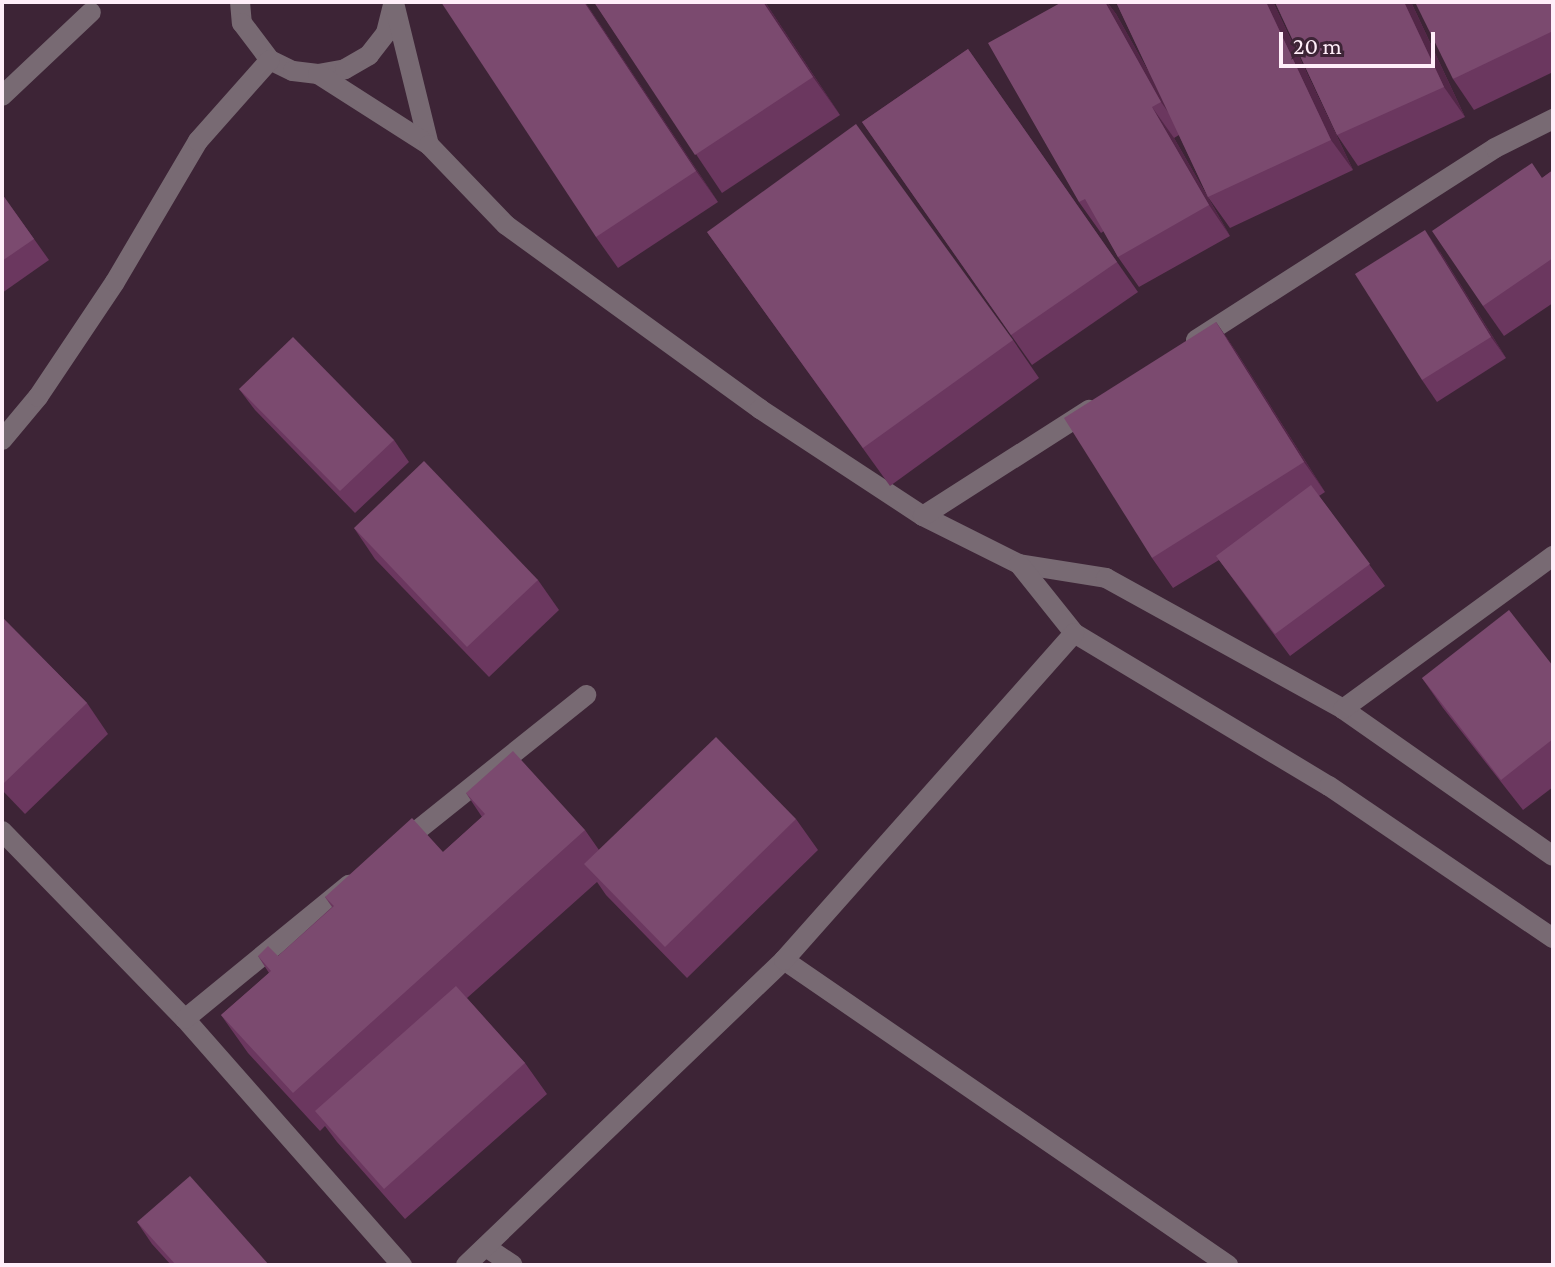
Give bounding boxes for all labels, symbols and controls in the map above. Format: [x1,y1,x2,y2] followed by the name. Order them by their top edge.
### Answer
[1283,16,1439,66] scale bar
[1293,32,1342,59] text: 20 m

